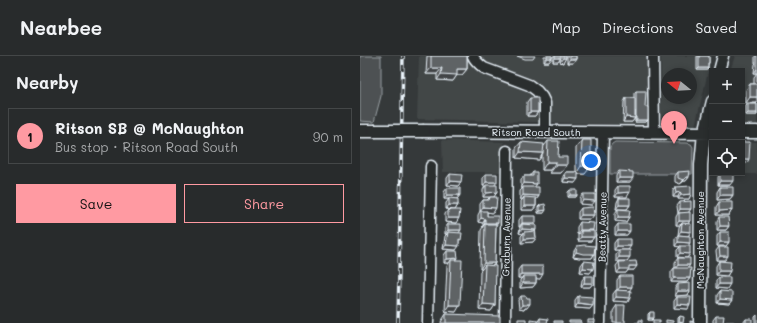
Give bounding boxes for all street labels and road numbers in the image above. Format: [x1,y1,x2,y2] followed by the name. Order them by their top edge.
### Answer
[492,125,581,139] street label: Ritson Road South
[693,191,707,289] street label: McNaughton Avenue
[594,192,610,262] street label: Beatty Avenue
[498,197,514,277] street label: Graburn Avenue

